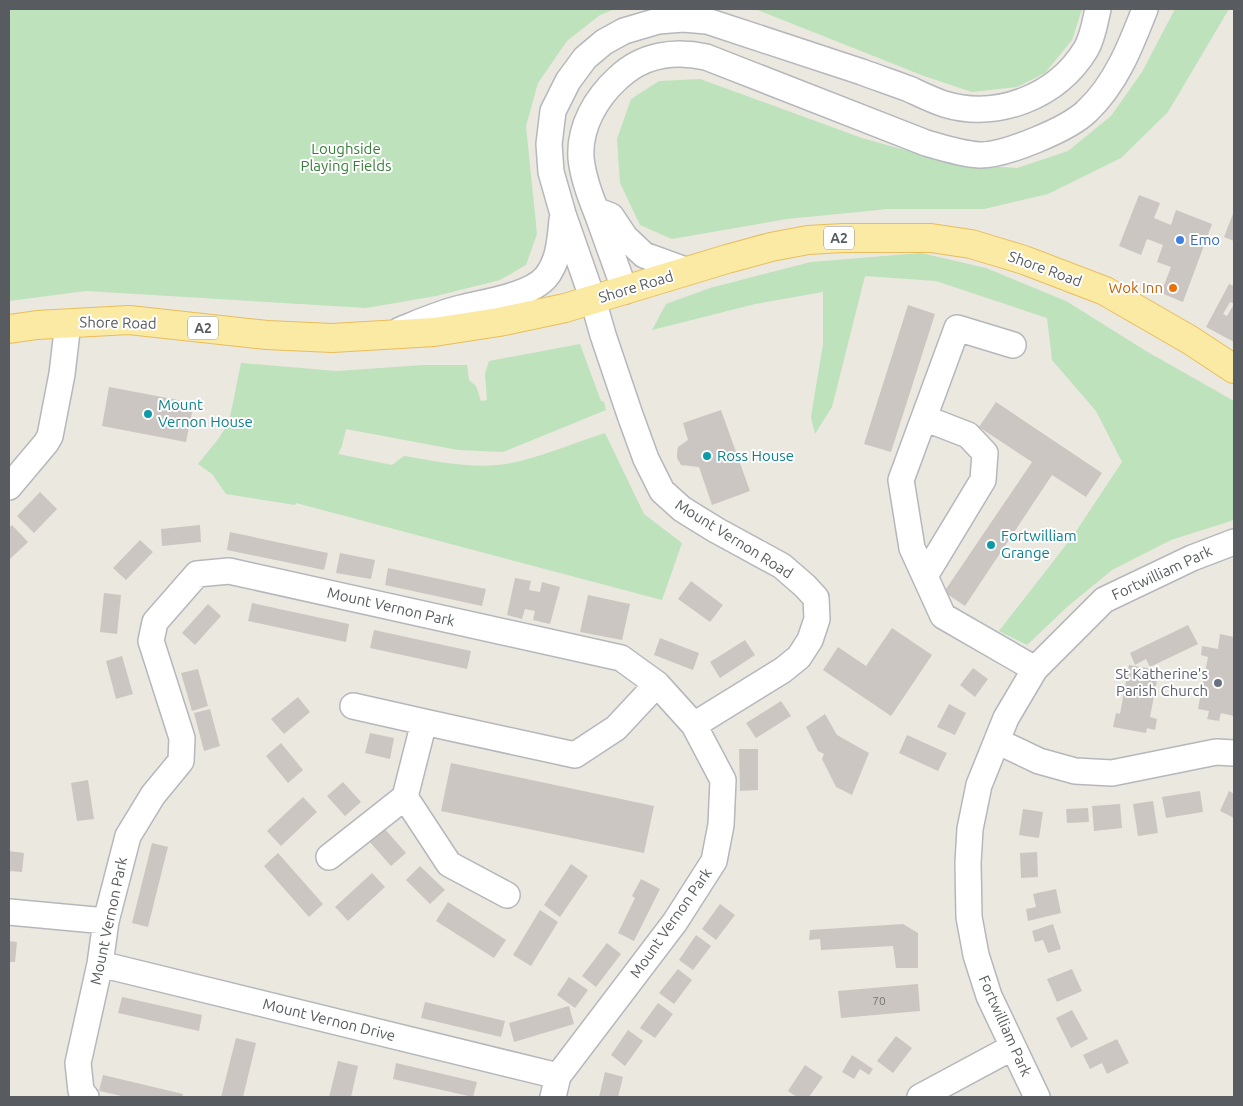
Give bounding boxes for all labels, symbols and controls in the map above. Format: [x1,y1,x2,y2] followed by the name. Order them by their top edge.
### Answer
[300,140,392,174] park label: Loughside Playing Fields
[824,227,854,250] road number: A2
[1190,231,1220,248] place label: Emo
[1174,234,1186,246] marker: Emo
[1006,247,1084,290] street label: Shore Road
[596,267,675,306] street label: Shore Road
[1109,279,1163,296] place label: Wok Inn
[1167,282,1179,294] marker: Wok Inn
[79,313,157,332] street label: Shore Road
[188,316,218,339] road number: A2
[158,396,253,430] place label: Mount Vernon House
[142,408,154,420] marker: Mount Vernon House
[717,447,794,464] place label: Ross House
[701,450,713,462] marker: Ross House
[672,496,796,582] street label: Mount Vernon Road
[1001,527,1077,561] place label: Fortwilliam Grange
[985,539,997,551] marker: Fortwilliam Grange
[1109,542,1215,603] street label: Fortwilliam Park
[326,584,457,630] street label: Mount Vernon Park
[1115,665,1208,699] place label: St Katherine's Parish Church
[1212,677,1224,689] marker: St Katherine's Parish Church
[87,855,130,986] street label: Mount Vernon Park
[626,864,715,981] street label: Mount Vernon Park
[976,973,1036,1079] street label: Fortwilliam Park
[872,994,886,1007] house number: 70
[261,995,397,1044] street label: Mount Vernon Drive

